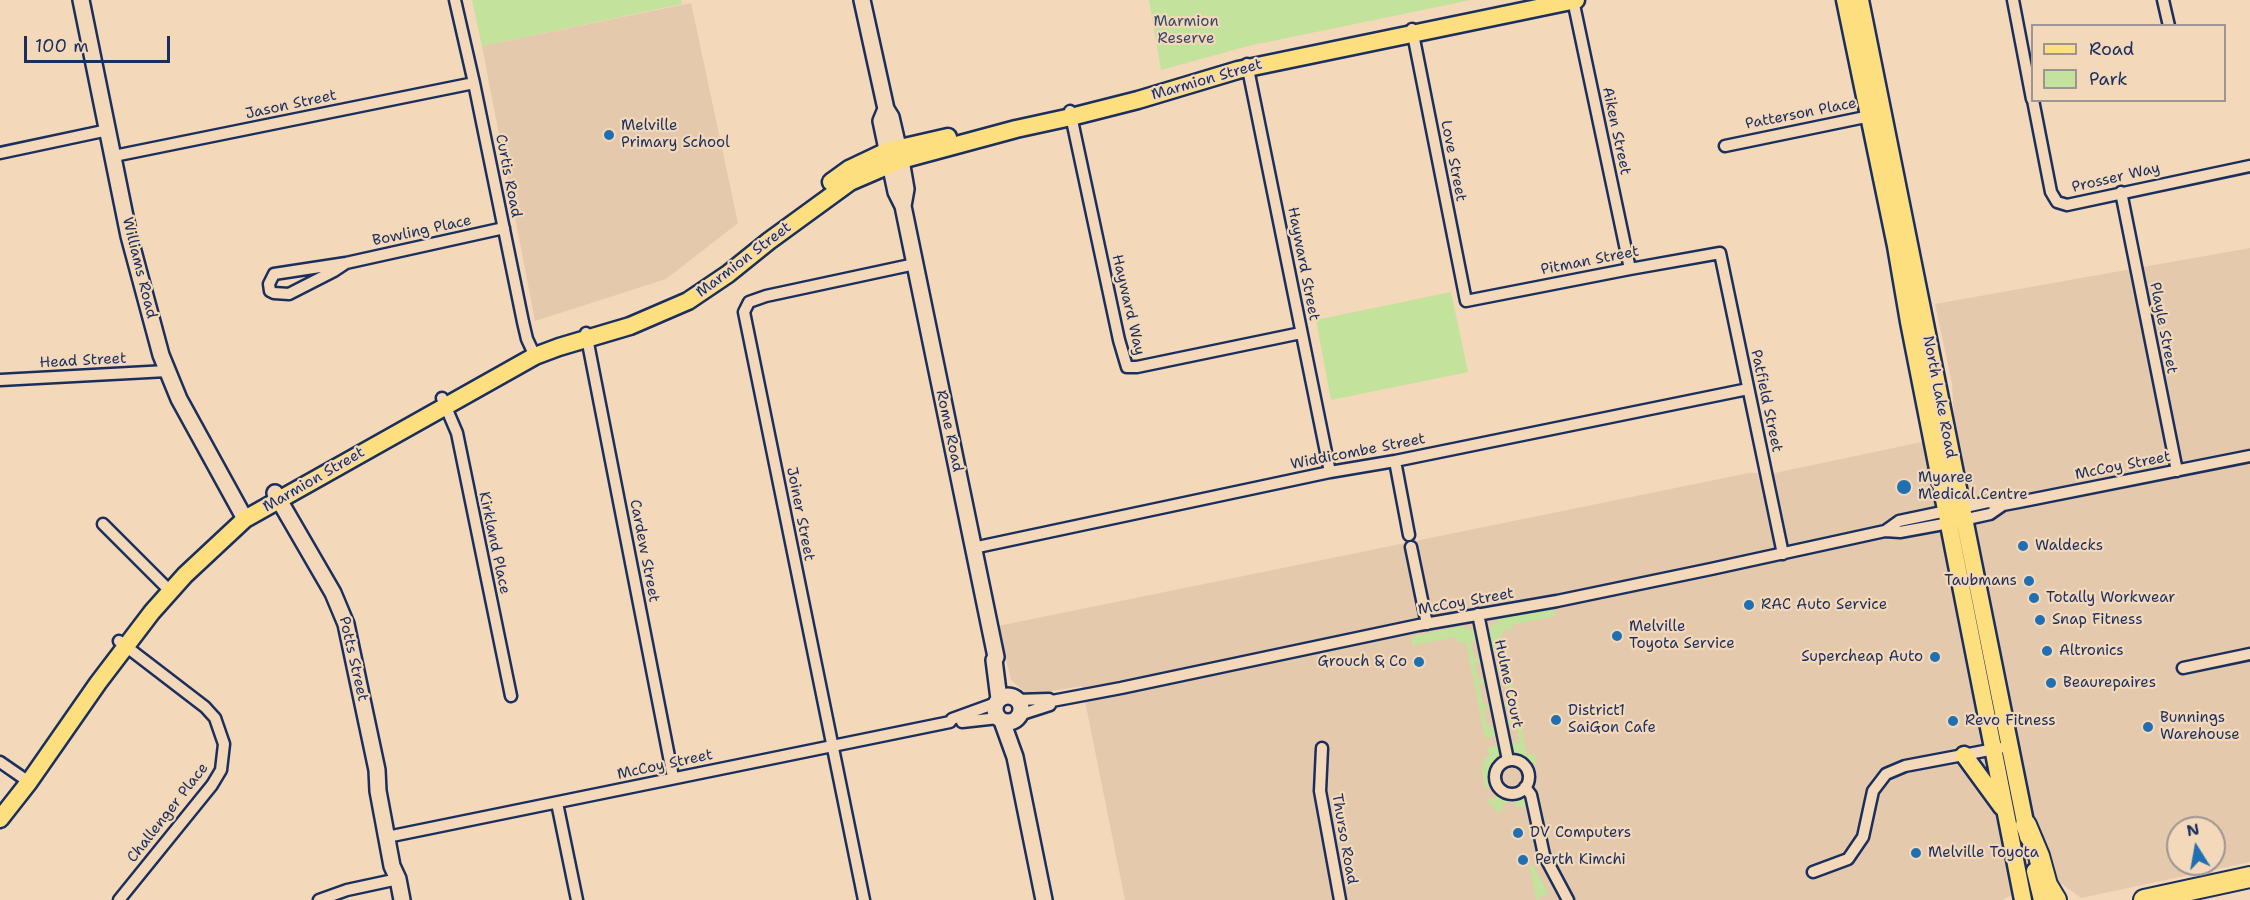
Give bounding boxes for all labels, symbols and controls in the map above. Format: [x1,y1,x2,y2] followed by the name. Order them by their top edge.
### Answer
[1153,13,1219,48] park label: Marmion Reserve
[27,24,172,62] scale bar
[2031,24,2226,102] legend
[35,34,89,58] text: 100 m
[2089,37,2134,61] text: Road
[1150,56,1264,104] street label: Marmion Street
[2089,67,2128,91] text: Park
[1598,85,1634,177] street label: Aiken Street
[244,87,338,123] street label: Jason Street
[1744,94,1858,134] street label: Patterson Place
[621,117,730,152] place label: Melville Primary School
[1436,119,1470,203] street label: Love Street
[602,128,616,142] marker: Melville Primary School
[491,133,525,219] street label: Curtis Road
[2070,159,2162,197] street label: Prosser Way
[1283,206,1323,322] street label: Hayward Street
[371,212,473,250] street label: Bowling Place
[118,215,160,321] street label: Williams Road
[693,218,795,302] street label: Marmion Street
[1539,243,1641,279] street label: Pitman Street
[1108,253,1148,357] street label: Hayward Way
[2145,281,2181,375] street label: Playle Street
[1918,334,1960,460] street label: North Lake Road
[1746,348,1786,454] street label: Patfield Street
[39,350,127,372] street label: Head Street
[932,388,966,474] street label: Rome Road
[1289,430,1427,474] street label: Widdicombe Street
[260,444,368,516] street label: Marmion Street
[2074,448,2172,484] street label: McCoy Street
[782,465,818,563] street label: Joiner Street
[1918,469,2028,504] place label: Myaree Medical Centre
[1895,478,1913,496] marker: Myaree Medical Centre
[474,490,514,596] street label: Kirkland Place
[625,498,663,604] street label: Cardew Street
[2035,537,2103,555] place label: Waldecks
[2016,539,2030,553] marker: Waldecks
[1944,572,2017,590] place label: Taubmans
[2022,574,2036,588] marker: Taubmans
[1417,585,1515,619] street label: McCoy Street
[2046,589,2175,607] place label: Totally Workwear
[2027,591,2041,605] marker: Totally Workwear
[1761,596,1887,614] place label: RAC Auto Service
[1742,598,1756,612] marker: RAC Auto Service
[2052,611,2143,629] place label: Snap Fitness
[2033,613,2047,627] marker: Snap Fitness
[334,615,372,703] street label: Potts Street
[1629,618,1735,653] place label: Melville Toyota Service
[1610,629,1624,643] marker: Melville Toyota Service
[1490,638,1526,730] street label: Hulme Court
[2059,642,2124,660] place label: Altronics
[2040,644,2054,658] marker: Altronics
[1801,648,1923,666] place label: Supercheap Auto
[1928,650,1942,664] marker: Supercheap Auto
[1318,653,1407,671] place label: Grouch & Co
[1412,655,1426,669] marker: Grouch & Co
[2063,674,2156,692] place label: Beaurepaires
[2044,676,2058,690] marker: Beaurepaires
[1568,702,1656,737] place label: District1 SaiGon Cafe
[2160,709,2240,744] place label: Bunnings Warehouse
[1965,712,2056,730] place label: Revo Fitness
[1549,713,1563,727] marker: District1 SaiGon Cafe
[1946,714,1960,728] marker: Revo Fitness
[2141,720,2155,734] marker: Bunnings Warehouse
[616,746,714,784] street label: McCoy Street
[124,760,212,866] street label: Challenger Place
[1327,792,1361,886] street label: Thurso Road
[2166,816,2226,876] north arrow
[2185,818,2201,841] text: N
[1530,824,1631,842] place label: DV Computers
[1511,826,1525,840] marker: DV Computers
[1928,844,2039,862] place label: Melville Toyota
[1909,846,1923,860] marker: Melville Toyota
[1535,851,1626,869] place label: Perth Kimchi
[1516,853,1530,867] marker: Perth Kimchi

